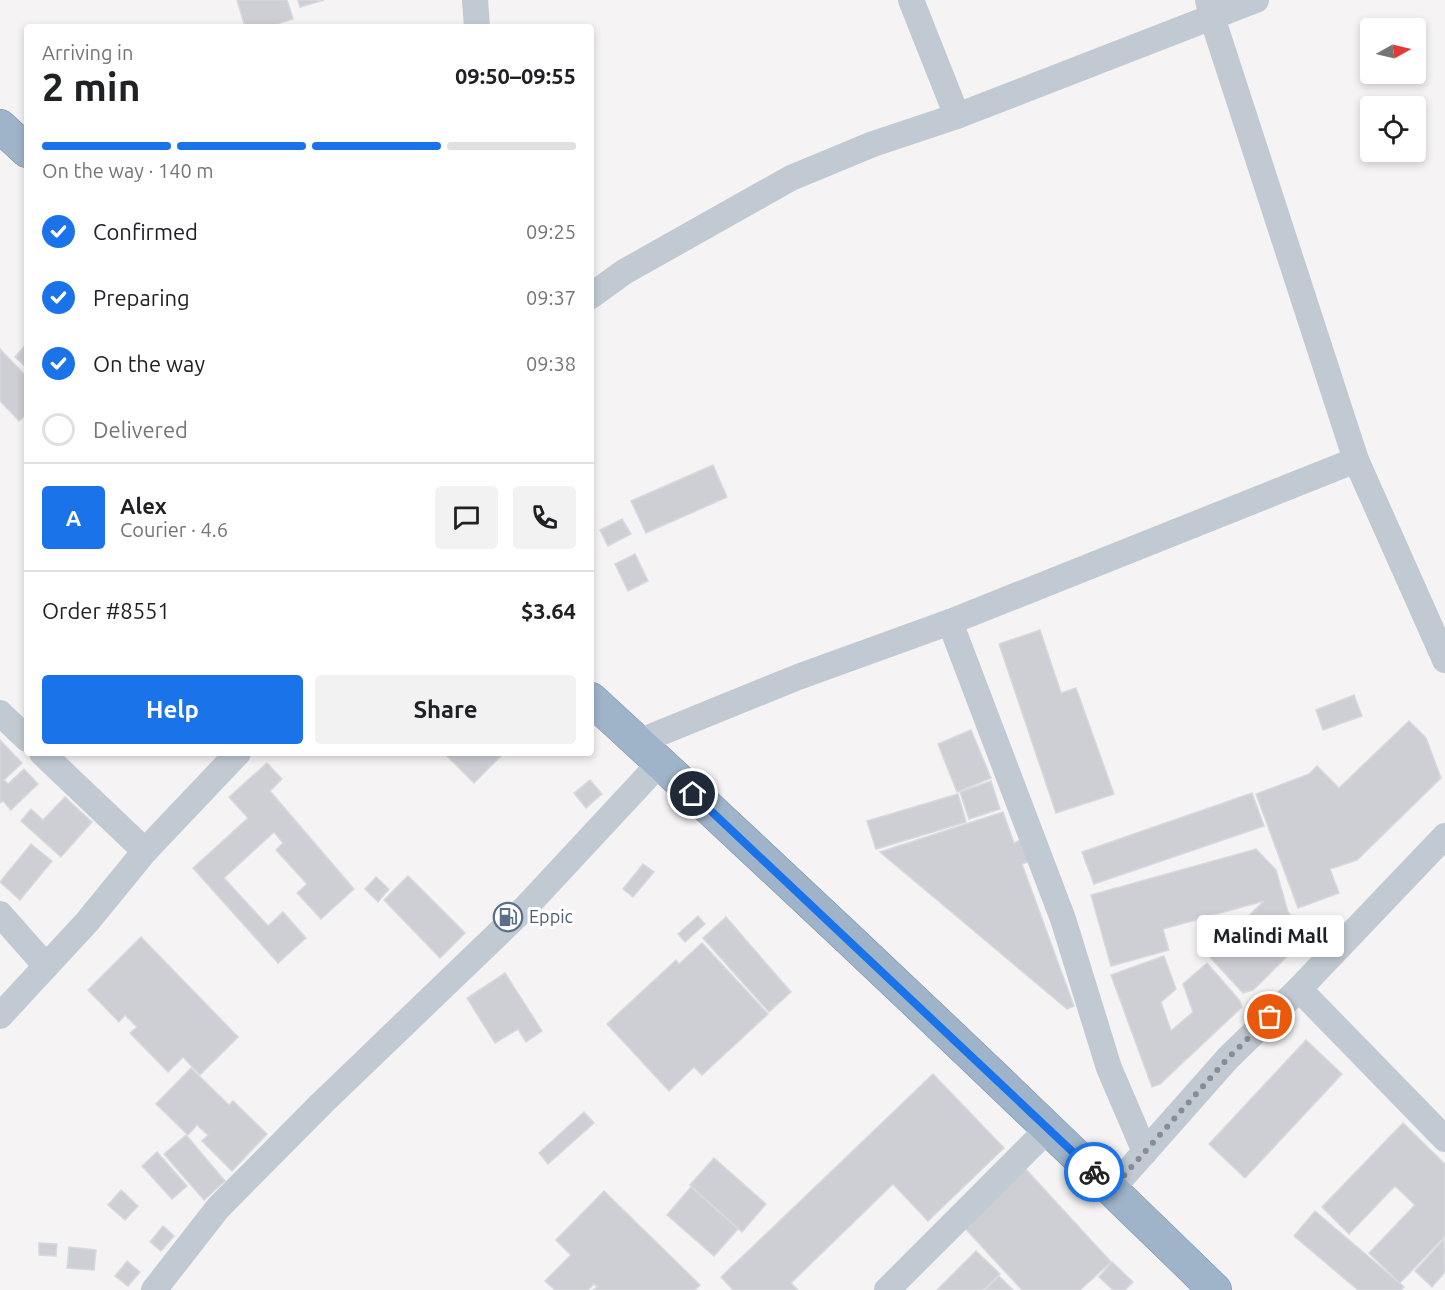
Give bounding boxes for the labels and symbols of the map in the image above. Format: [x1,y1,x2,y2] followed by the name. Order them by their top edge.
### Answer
[1360,18,1426,84] north arrow
[667,768,718,819] pin
[492,901,524,933] fuel station icon: Eppic
[529,906,573,926] place label: Eppic
[1196,915,1344,957] callout: Malindi Mall
[1244,991,1295,1042] pin
[1064,1142,1124,1202] courier

